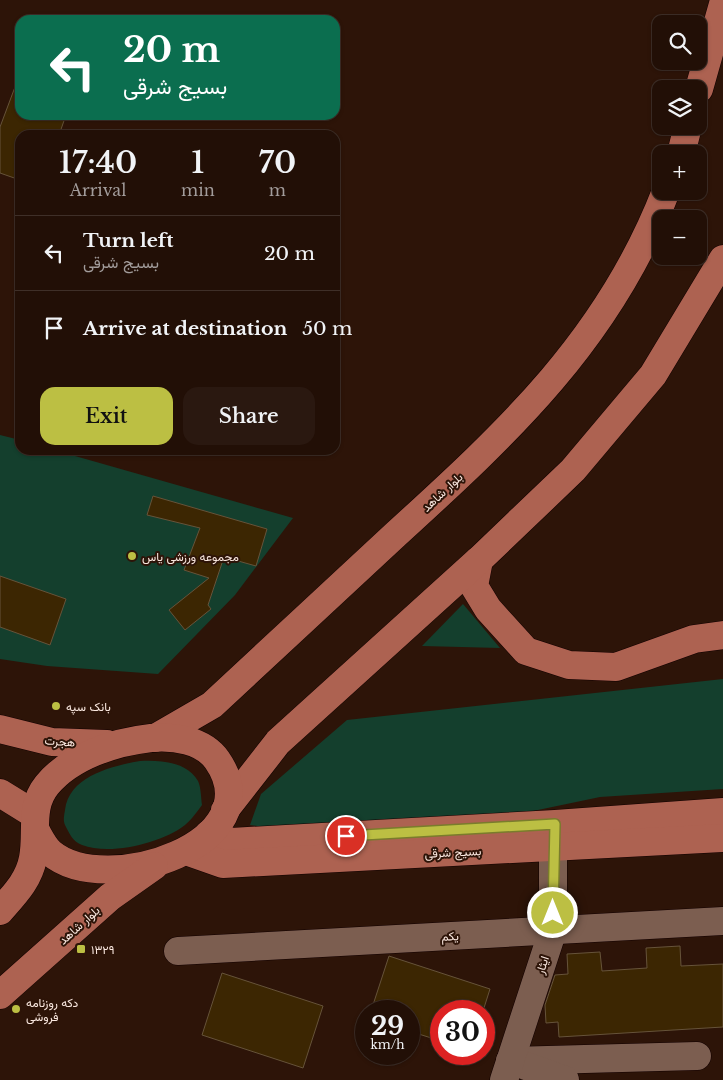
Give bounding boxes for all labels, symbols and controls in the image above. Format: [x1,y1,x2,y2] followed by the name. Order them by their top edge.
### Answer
[652,15,707,265] map controls
[652,15,707,70] button: search
[123,28,220,71] text: 20 m
[40,35,105,100] icon: left
[123,73,227,100] text: بسیج شرقی
[652,80,707,135] button: layers
[59,144,137,181] text: 17:40
[191,144,204,181] text: 1
[259,144,296,181] text: 70
[652,145,707,200] button: +
[70,180,126,200] text: Arrival
[181,180,215,200] text: min
[269,180,286,200] text: m
[652,210,707,265] button: −
[83,229,174,252] text: Turn left
[40,239,68,267] icon: left
[264,242,315,265] text: 20 m
[83,252,159,272] text: بسیج شرقی
[40,314,68,342] icon: arrive
[83,317,287,340] text: Arrive at destination
[302,317,352,340] text: 50 m
[40,387,173,445] button: Exit
[183,387,315,445] button: Share
[418,469,466,515] street label: بلوار شاهد
[142,549,239,565] place label: مجموعه ورزشی یاس
[126,550,138,562] marker: مجموعه ورزشی یاس
[66,699,111,715] place label: بانک سپه
[50,700,62,712] marker: بانک سپه
[44,732,76,751] street label: هجرت
[325,815,367,857] pin
[332,822,360,850] icon: arrive
[424,843,482,863] street label: بسیج شرقی
[526,886,578,938] position arrow
[55,903,103,948] street label: بلوار شاهد
[441,928,459,945] street label: یکم
[91,942,114,957] place label: ۱۳۲۹
[75,943,87,955] marker: ۱۳۲۹
[532,954,553,977] street label: ایثار
[26,995,79,1025] place label: دکه روزنامه فروشی
[430,1000,495,1065] speed limit sign: 30
[10,1003,22,1015] marker: دکه روزنامه فروشی
[371,1011,404,1042] text: 29
[370,1037,405,1052] text: km/h

